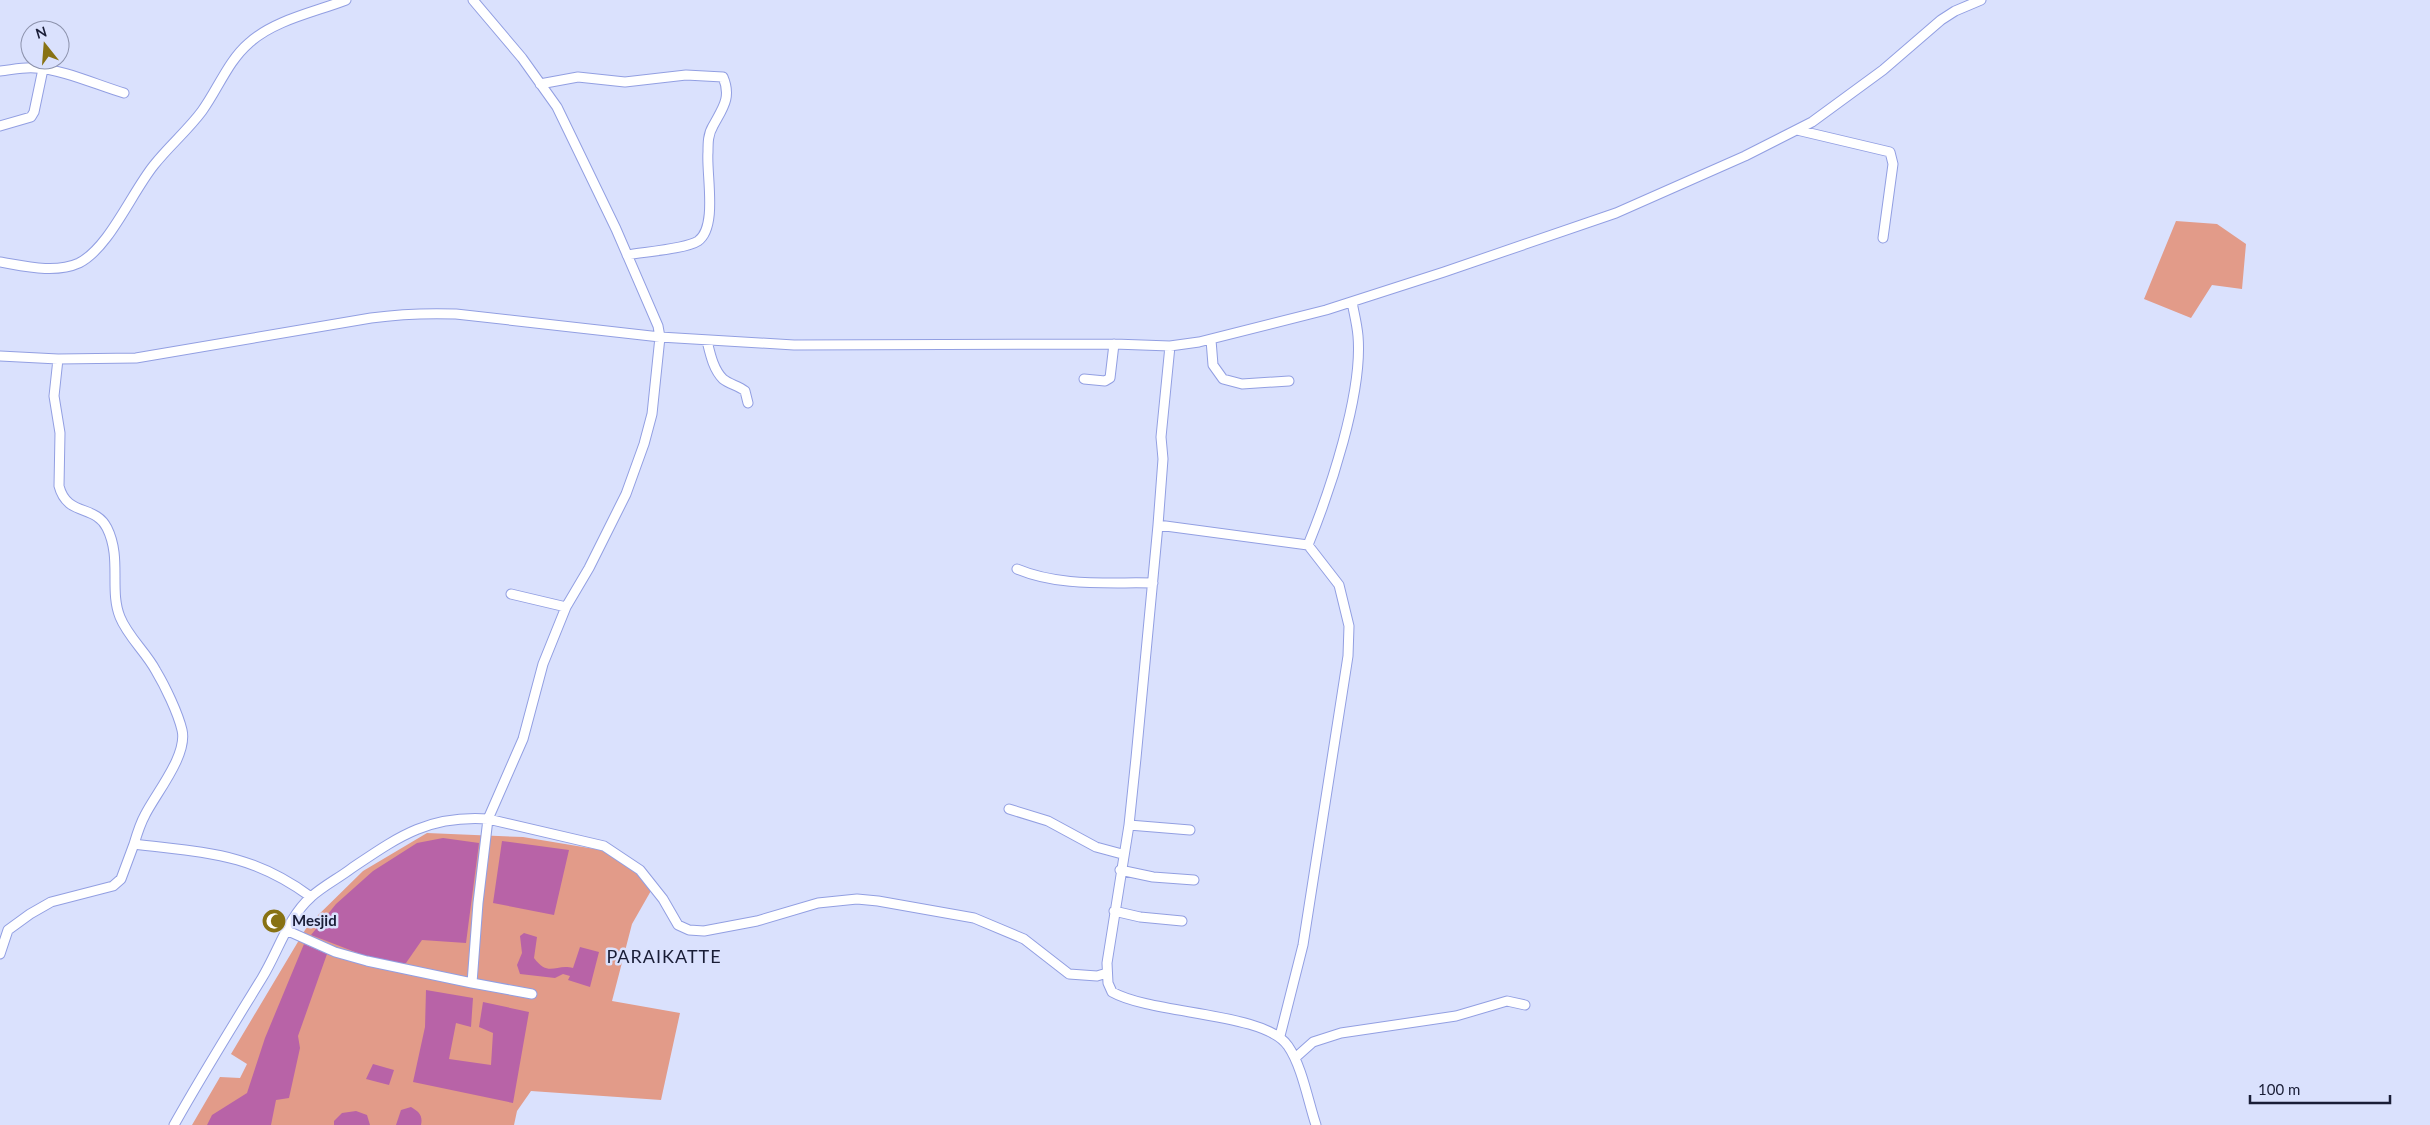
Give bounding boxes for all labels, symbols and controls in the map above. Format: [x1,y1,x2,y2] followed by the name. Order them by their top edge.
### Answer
[20,20,70,70] north arrow
[33,22,49,42] text: N
[261,908,287,934] mosque icon: Mesjid
[292,911,337,929] place label: Mesjid
[606,945,722,967] district label: PARAIKATTE
[2250,1072,2390,1104] scale bar
[2258,1080,2300,1098] text: 100 m

